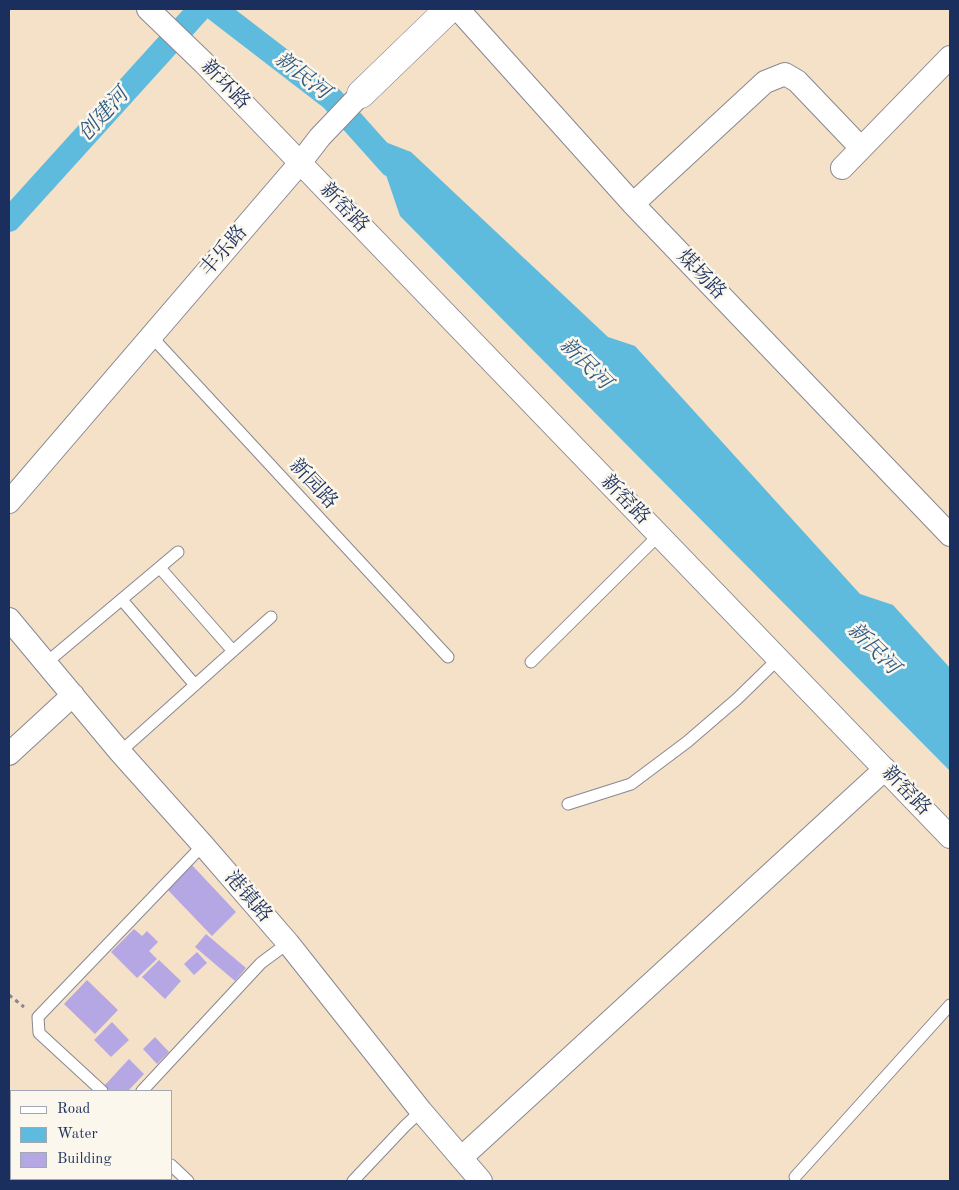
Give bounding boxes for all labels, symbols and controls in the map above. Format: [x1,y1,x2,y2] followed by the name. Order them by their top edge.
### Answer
[269,47,335,105] water label: 新民河
[196,55,254,115] street label: 新环路
[74,83,134,147] water label: 创建河
[315,178,373,238] street label: 新窑路
[195,220,253,282] street label: 丰乐路
[672,245,730,305] street label: 煤场路
[554,333,616,395] water label: 新民河
[284,454,342,514] street label: 新园路
[596,470,654,530] street label: 新窑路
[842,618,904,680] water label: 新民河
[877,761,935,821] street label: 新窑路
[219,866,277,928] street label: 港镇路
[10,1090,172,1180] legend
[57,1102,90,1117] text: Road
[57,1127,98,1142] text: Water
[57,1152,112,1167] text: Building

